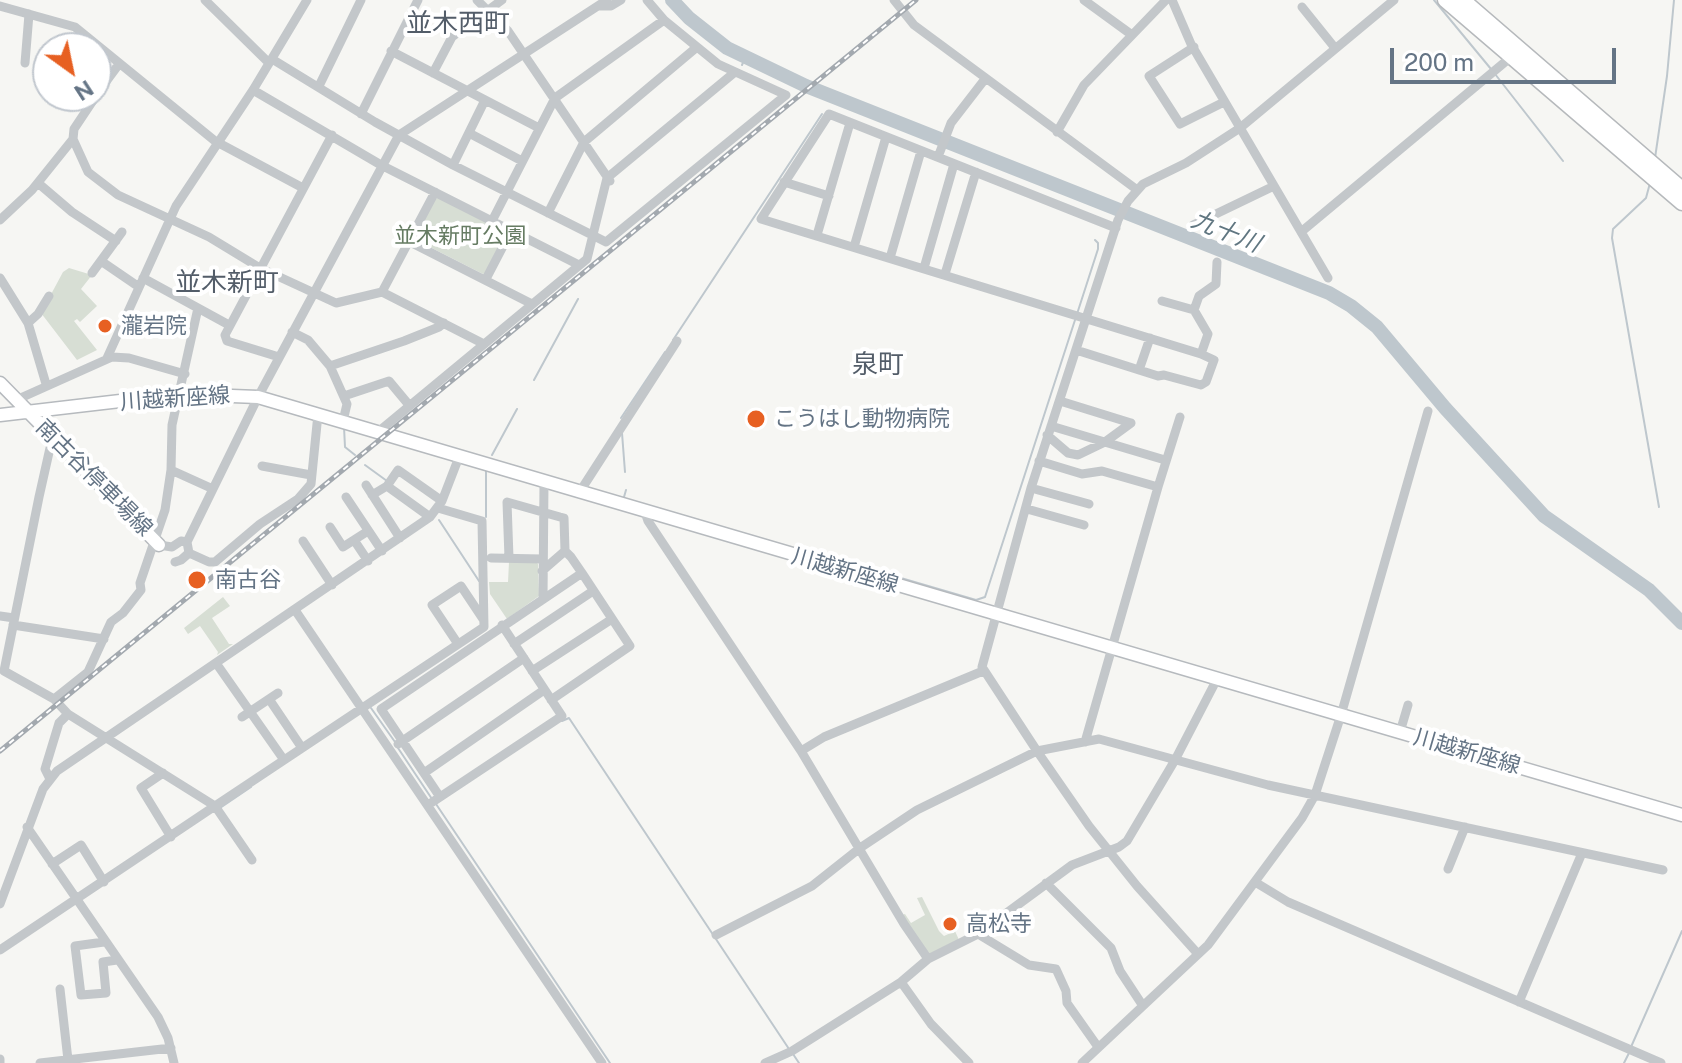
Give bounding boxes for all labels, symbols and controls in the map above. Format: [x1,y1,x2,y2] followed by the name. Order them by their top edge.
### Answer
[406,8,510,40] district label: 並木西町
[32,32,112,112] north arrow
[1394,32,1620,82] scale bar
[1404,48,1474,76] text: 200 m
[70,75,98,106] text: N
[1187,205,1265,259] water label: 九十川
[394,223,526,249] park label: 並木新町公園
[175,267,279,299] district label: 並木新町
[121,313,187,339] place label: 瀧岩院
[96,317,114,335] marker: 瀧岩院
[852,349,904,381] district label: 泉町
[119,382,231,416] street label: 川越新座線
[774,406,950,432] place label: こうはし動物病院
[745,408,767,430] marker: こうはし動物病院
[30,414,158,542] street label: 南古谷停車場線
[788,543,902,599] street label: 川越新座線
[215,567,281,593] place label: 南古谷
[186,569,208,591] marker: 南古谷
[1410,724,1524,780] street label: 川越新座線
[966,911,1032,937] place label: 高松寺
[941,915,959,933] marker: 高松寺

